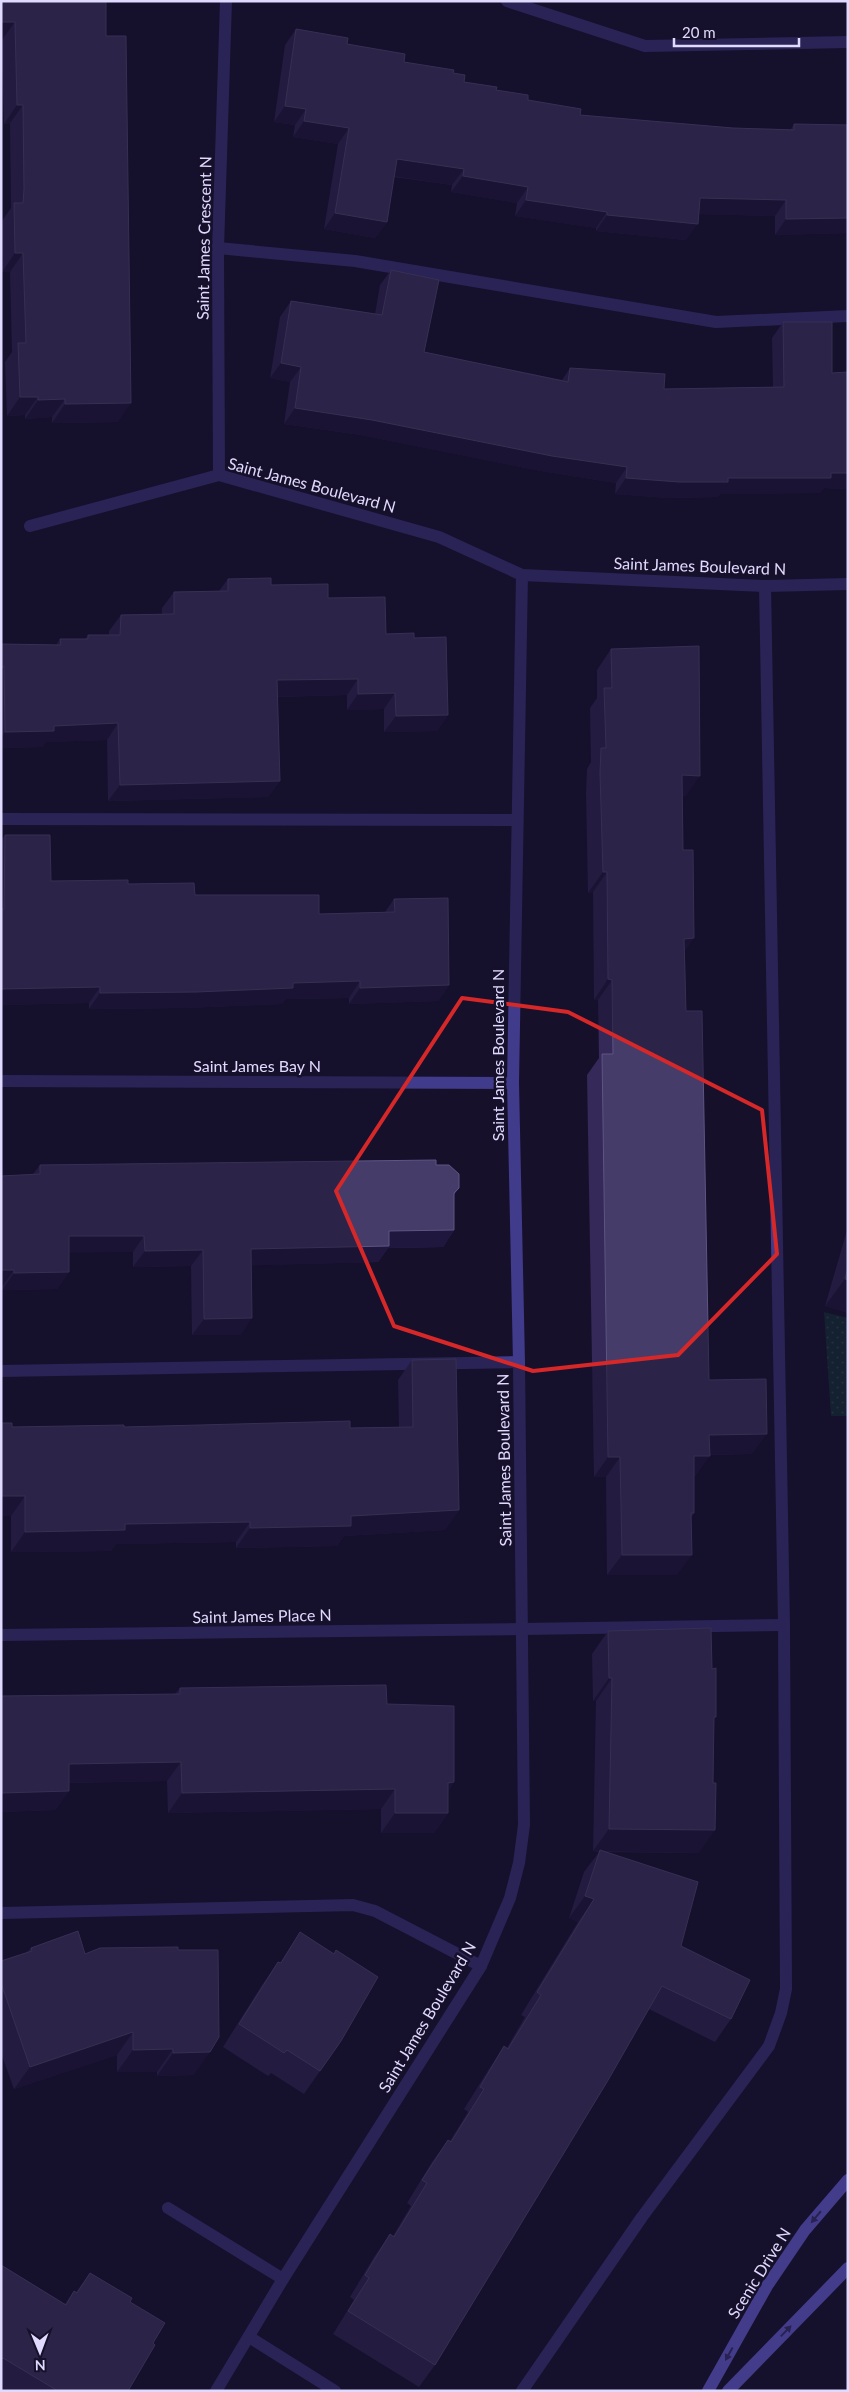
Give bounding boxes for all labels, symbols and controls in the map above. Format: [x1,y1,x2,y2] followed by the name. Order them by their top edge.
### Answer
[674,15,799,47] scale bar
[682,23,716,41] text: 20 m
[193,156,214,320] street label: Saint James Crescent N
[226,453,398,516] street label: Saint James Boulevard N
[613,553,787,578] street label: Saint James Boulevard N
[488,969,507,1141] street label: Saint James Boulevard N
[193,1056,321,1075] street label: Saint James Bay N
[492,1374,515,1546] street label: Saint James Boulevard N
[192,1605,332,1626] street label: Saint James Place N
[374,1938,479,2096] street label: Saint James Boulevard N
[811,2210,822,2223] one-way arrow
[723,2224,794,2322] street label: Scenic Drive N
[780,2325,792,2337] one-way arrow
[15,2327,65,2377] north arrow
[725,2346,733,2361] one-way arrow
[35,2357,46,2374] text: N

